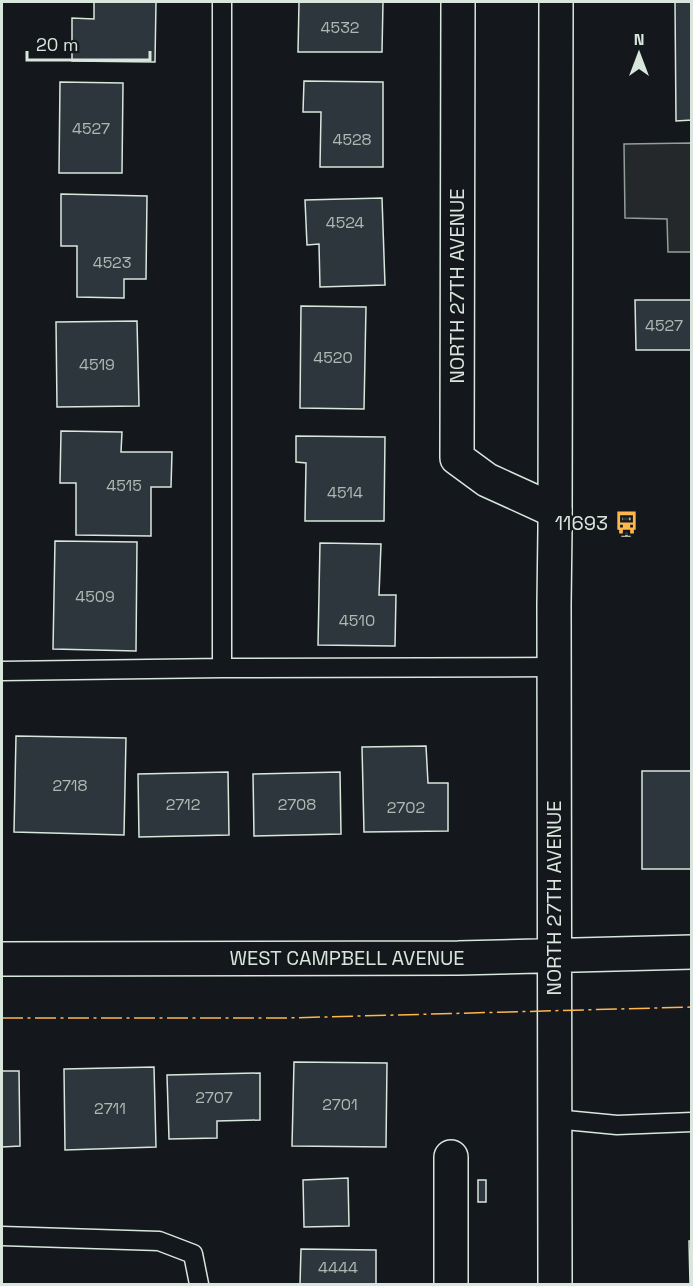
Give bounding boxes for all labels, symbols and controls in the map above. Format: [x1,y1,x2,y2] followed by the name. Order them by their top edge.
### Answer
[321,17,359,38] house number: 4532
[27,24,150,62] scale bar
[609,24,669,84] north arrow
[634,29,644,50] text: N
[36,33,79,56] text: 20 m
[72,118,110,139] house number: 4527
[332,129,372,150] house number: 4528
[444,188,470,384] street label: NORTH 27TH AVENUE
[326,212,364,233] house number: 4524
[93,252,131,273] house number: 4523
[645,315,683,336] house number: 4527
[313,347,353,368] house number: 4520
[79,354,115,375] house number: 4519
[106,475,142,496] house number: 4515
[327,482,363,503] house number: 4514
[555,510,608,536] place label: 11693
[613,510,639,536] bus stop icon: 11693
[75,586,115,607] house number: 4509
[339,610,375,631] house number: 4510
[52,775,88,796] house number: 2718
[166,794,200,815] house number: 2712
[278,794,316,815] house number: 2708
[387,797,425,818] house number: 2702
[541,800,567,996] street label: NORTH 27TH AVENUE
[229,945,465,971] street label: WEST CAMPBELL AVENUE
[195,1087,233,1108] house number: 2707
[322,1094,358,1115] house number: 2701
[94,1098,126,1119] house number: 2711
[318,1257,358,1278] house number: 4444

